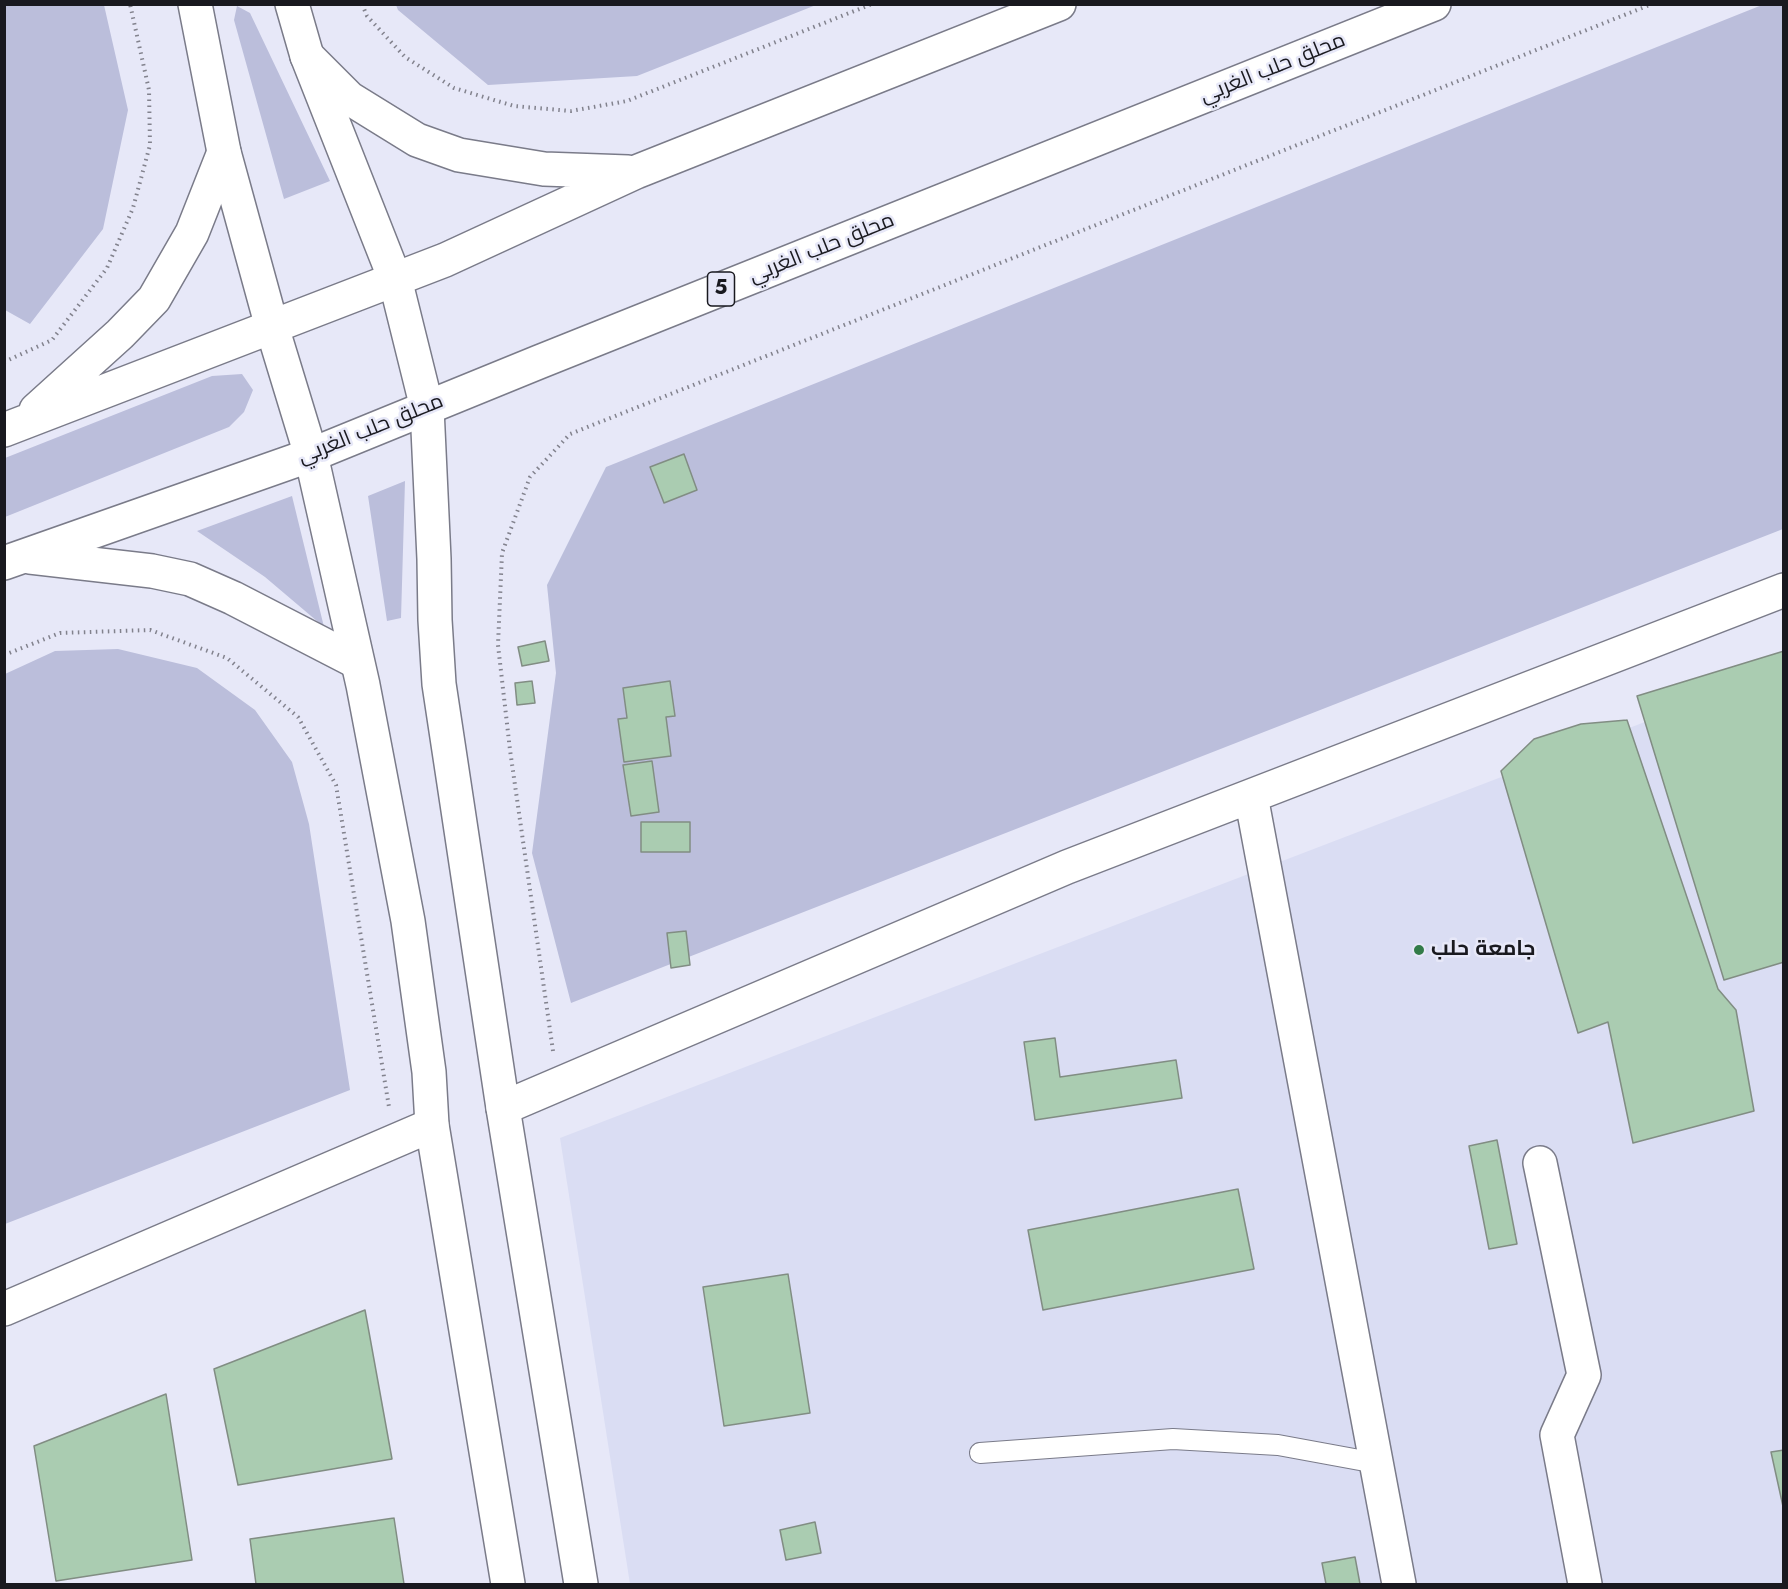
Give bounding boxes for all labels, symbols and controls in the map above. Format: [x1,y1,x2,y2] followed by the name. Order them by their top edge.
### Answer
[1197,28,1349,110] street label: محلق حلب الغربي
[746,208,898,290] street label: محلق حلب الغربي
[708,272,734,306] road number: 5
[295,389,447,471] street label: محلق حلب الغربي
[1431,937,1535,963] place label: جامعة حلب
[1412,943,1426,957] marker: جامعة حلب

